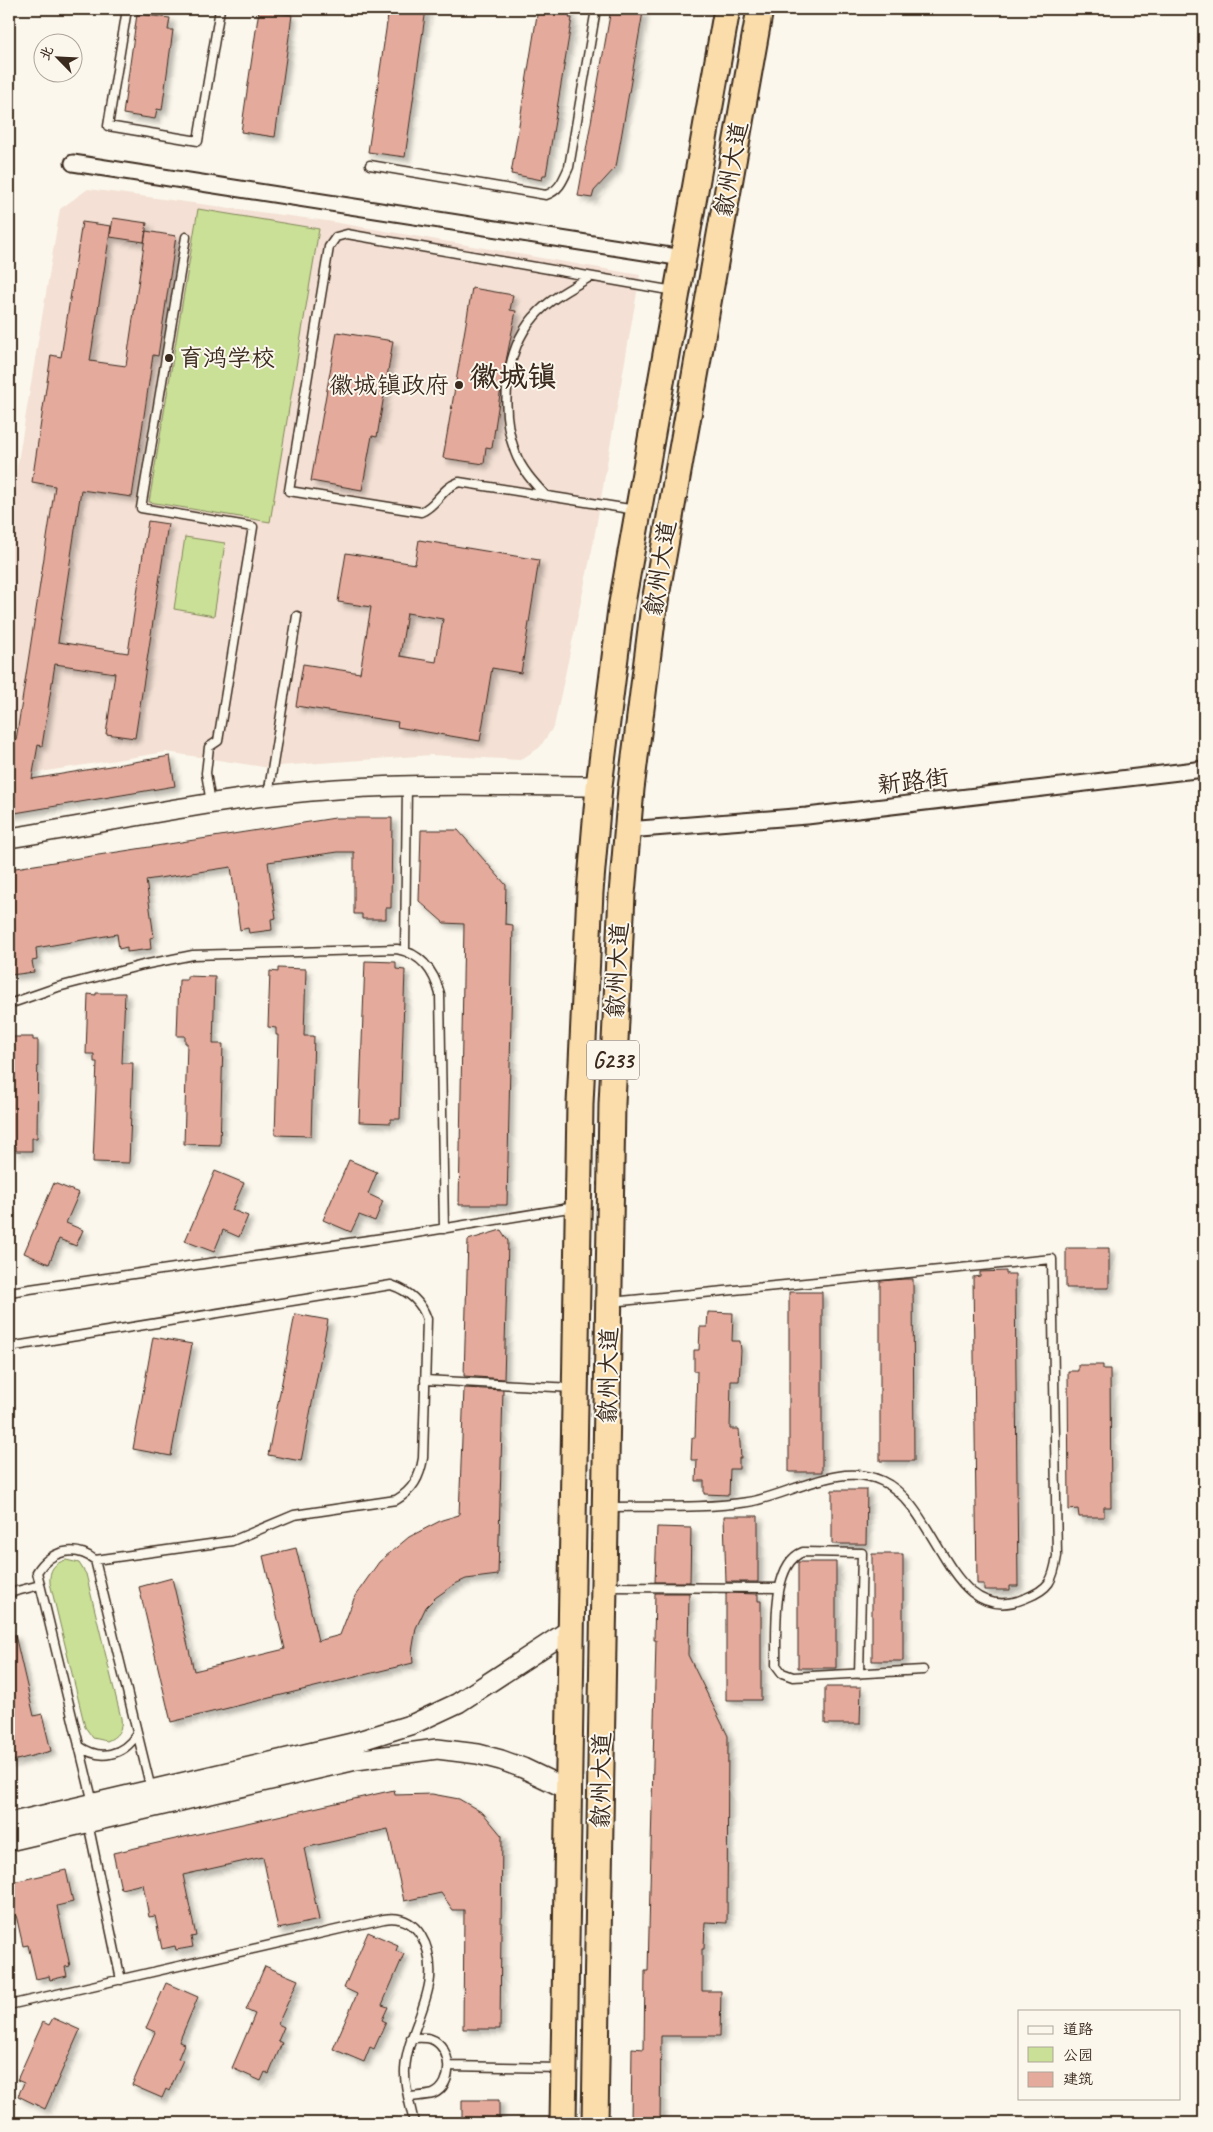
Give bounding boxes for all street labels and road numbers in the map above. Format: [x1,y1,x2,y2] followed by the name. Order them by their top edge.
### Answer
[708,119,754,219] street label: 歙州大道
[638,518,682,618] street label: 歙州大道
[875,762,951,800] street label: 新路街
[600,921,634,1019] street label: 歙州大道
[587,1040,639,1080] road number: G233
[592,1327,624,1423] street label: 歙州大道
[585,1732,617,1828] street label: 歙州大道

